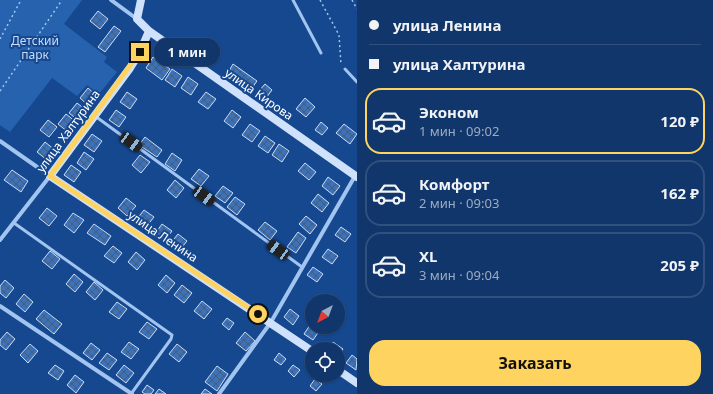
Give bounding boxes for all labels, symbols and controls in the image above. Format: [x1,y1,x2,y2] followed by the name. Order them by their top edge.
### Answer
[393,15,501,35] text: улица Ленина
[11,32,59,63] park label: Детский парк
[154,38,220,66] callout: 1 мин
[131,43,149,61] route end
[168,43,207,61] text: 1 мин
[393,54,526,74] text: улица Халтурина
[221,64,297,124] street label: улица Кирова
[32,86,104,176] street label: улица Халтурина
[419,102,479,122] text: Эконом
[371,103,407,139] icon: car
[660,111,699,131] text: 120 ₽
[419,122,499,140] text: 1 мин · 09:02
[118,130,144,154] car
[419,174,489,194] text: Комфорт
[371,175,407,211] icon: car
[660,183,699,203] text: 162 ₽
[191,184,217,208] car
[419,194,499,212] text: 2 мин · 09:03
[125,206,201,266] street label: улица Ленина
[265,238,291,262] car
[419,246,437,266] text: XL
[371,247,407,283] icon: car
[660,255,699,275] text: 205 ₽
[419,266,499,284] text: 3 мин · 09:04
[305,294,345,334] north arrow
[305,294,345,382] map controls
[249,305,267,323] route start
[369,340,701,386] button: Заказать
[305,342,345,382] button: locate

